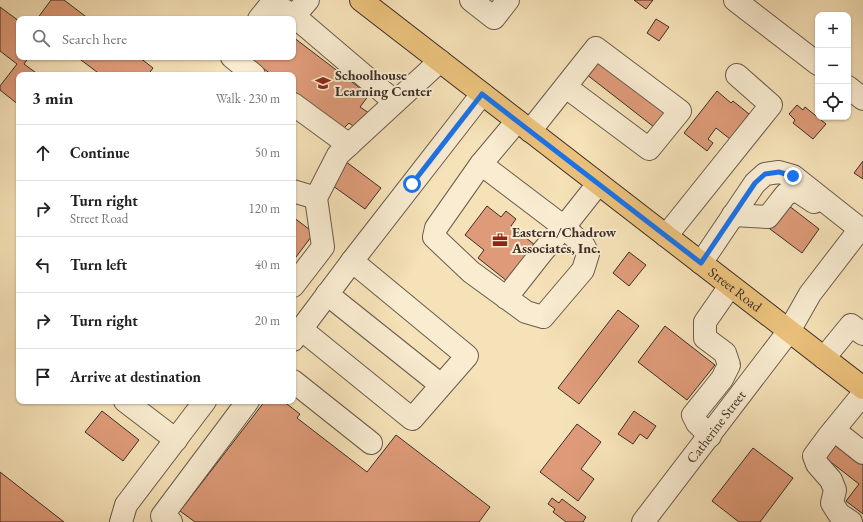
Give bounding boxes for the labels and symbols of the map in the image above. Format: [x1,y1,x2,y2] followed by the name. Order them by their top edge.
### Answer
[335,66,432,100] place label: Schoolhouse Learning Center
[314,74,332,92] school or university icon: Schoolhouse Learning Center
[784,167,802,185] route end
[403,175,421,193] route start
[511,223,617,257] place label: Eastern/Chadrow Associates, Inc.
[491,231,509,249] office icon: Eastern/Chadrow Associates, Inc.
[705,263,766,316] street label: Street Road
[682,386,750,467] street label: Catherine Street

